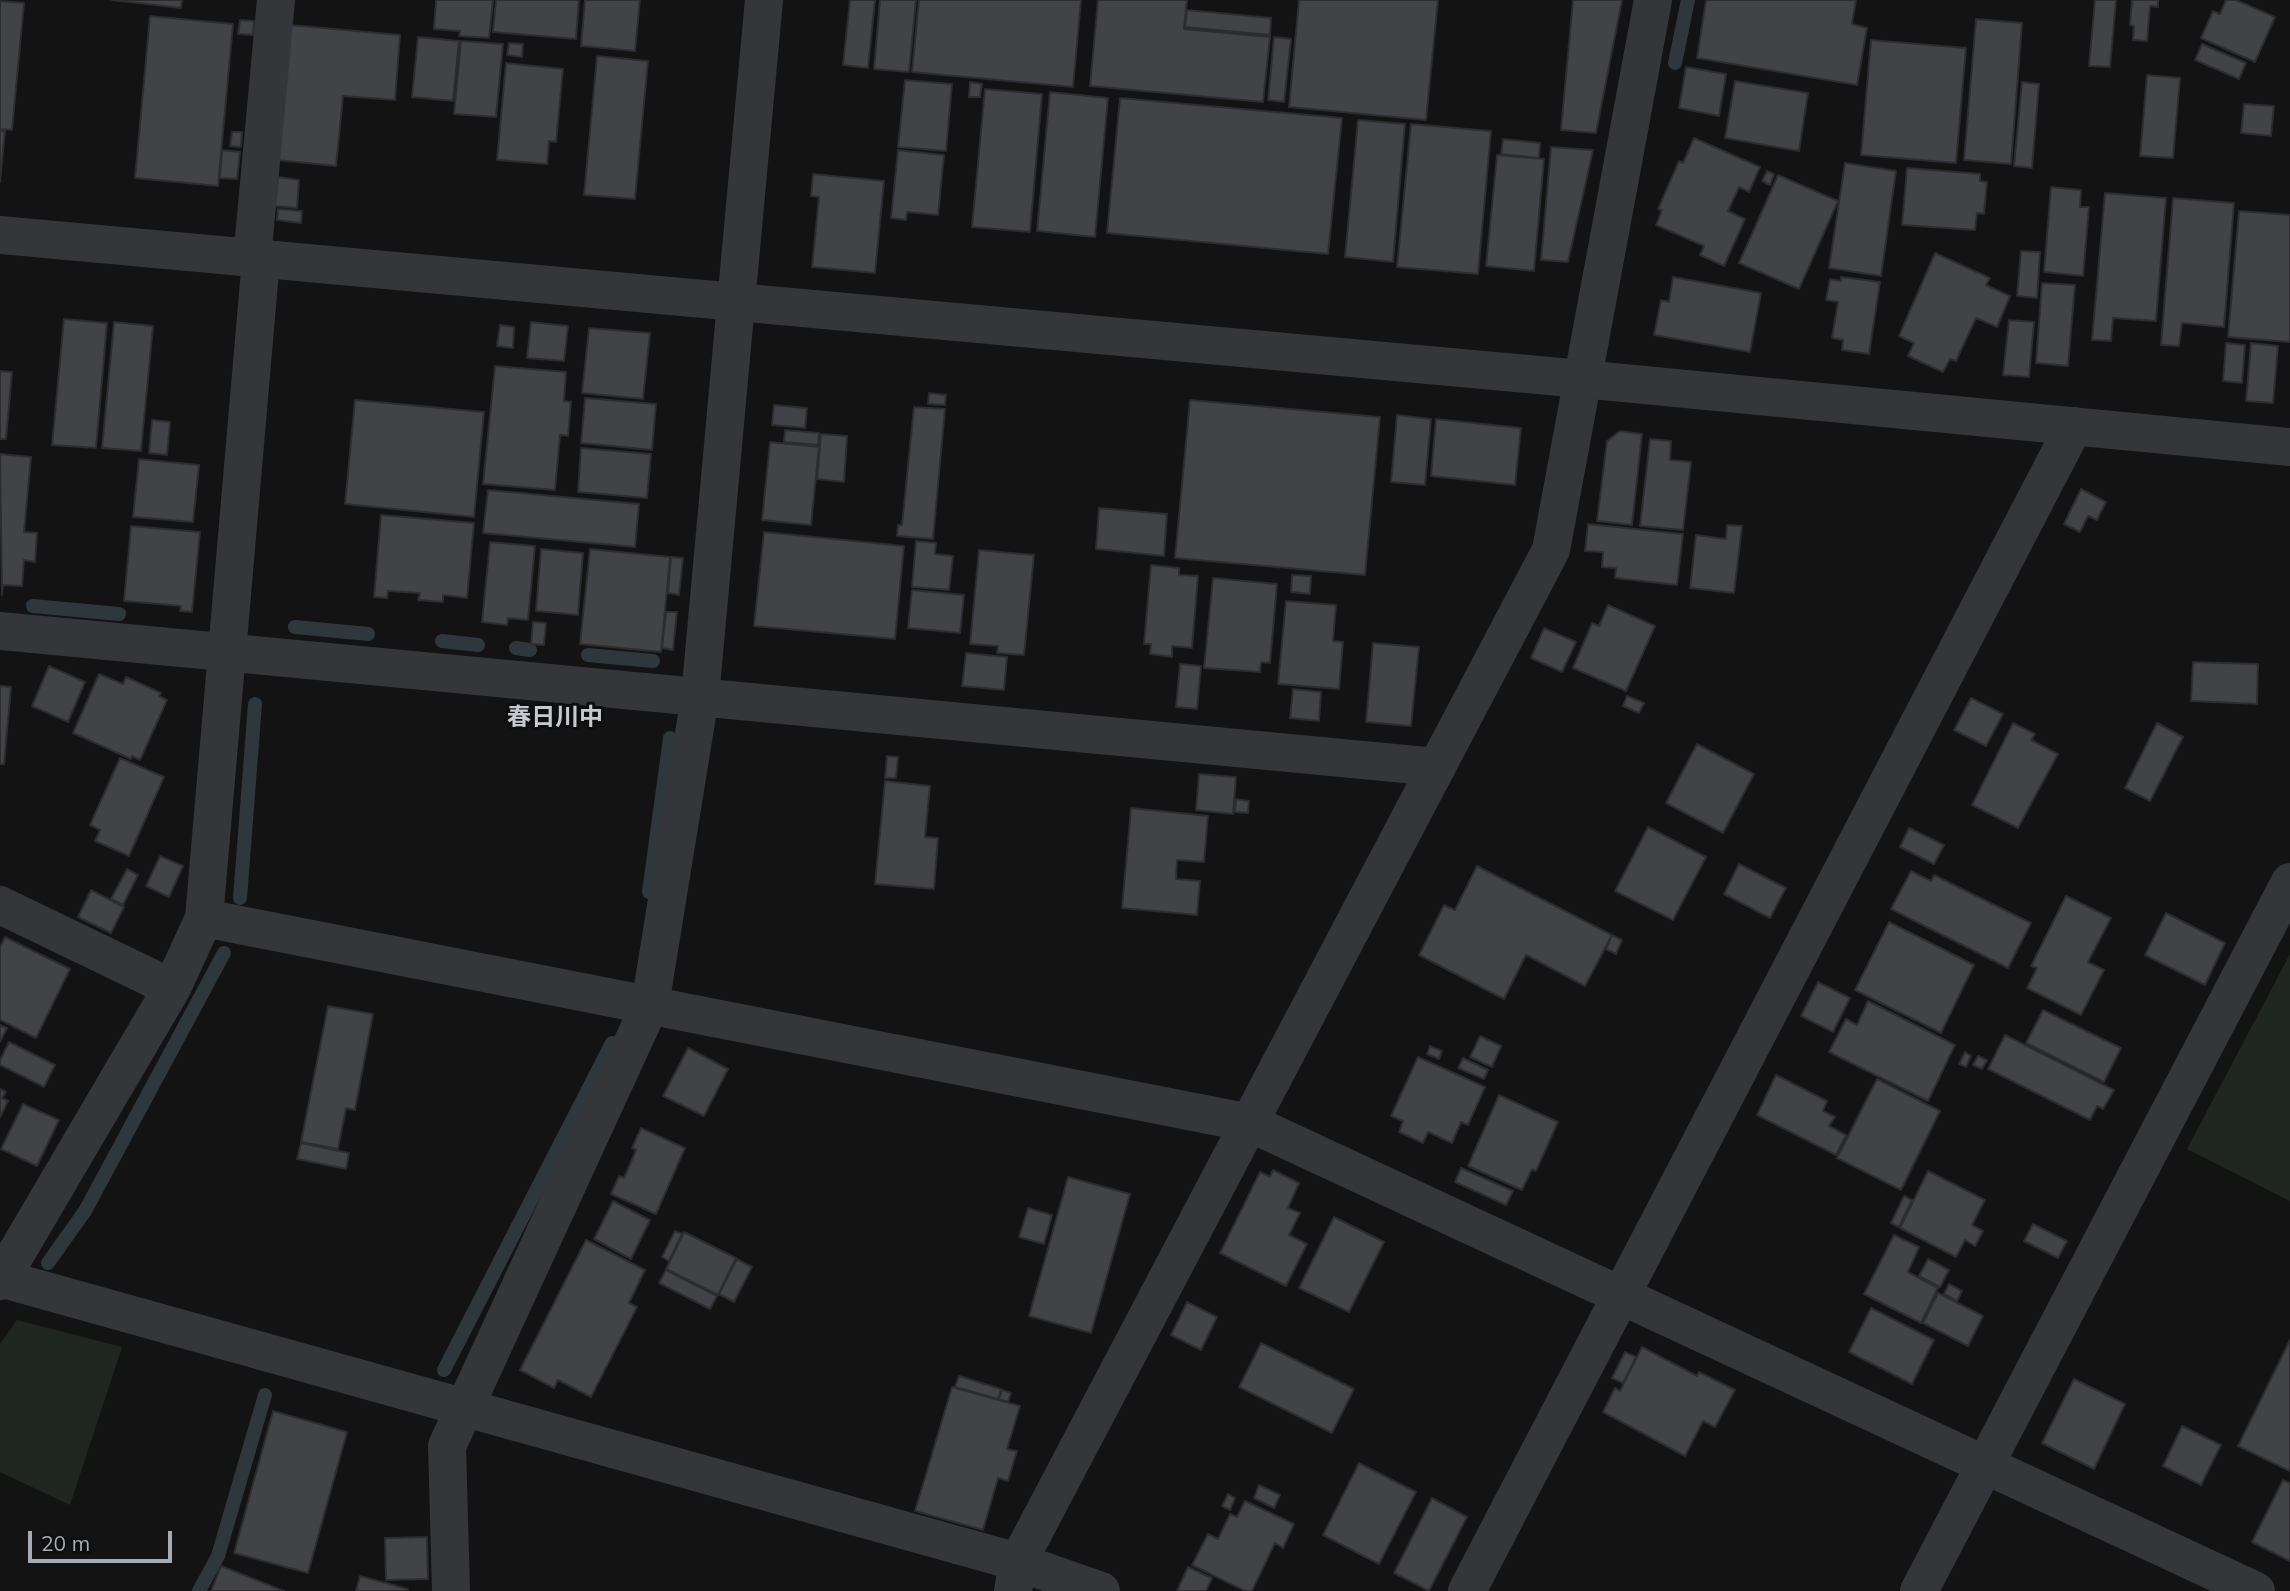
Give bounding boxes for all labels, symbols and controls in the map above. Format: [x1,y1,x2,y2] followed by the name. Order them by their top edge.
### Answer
[507,704,603,732] district label: 春日川中
[32,1518,175,1562] scale bar
[41,1530,90,1556] text: 20 m

